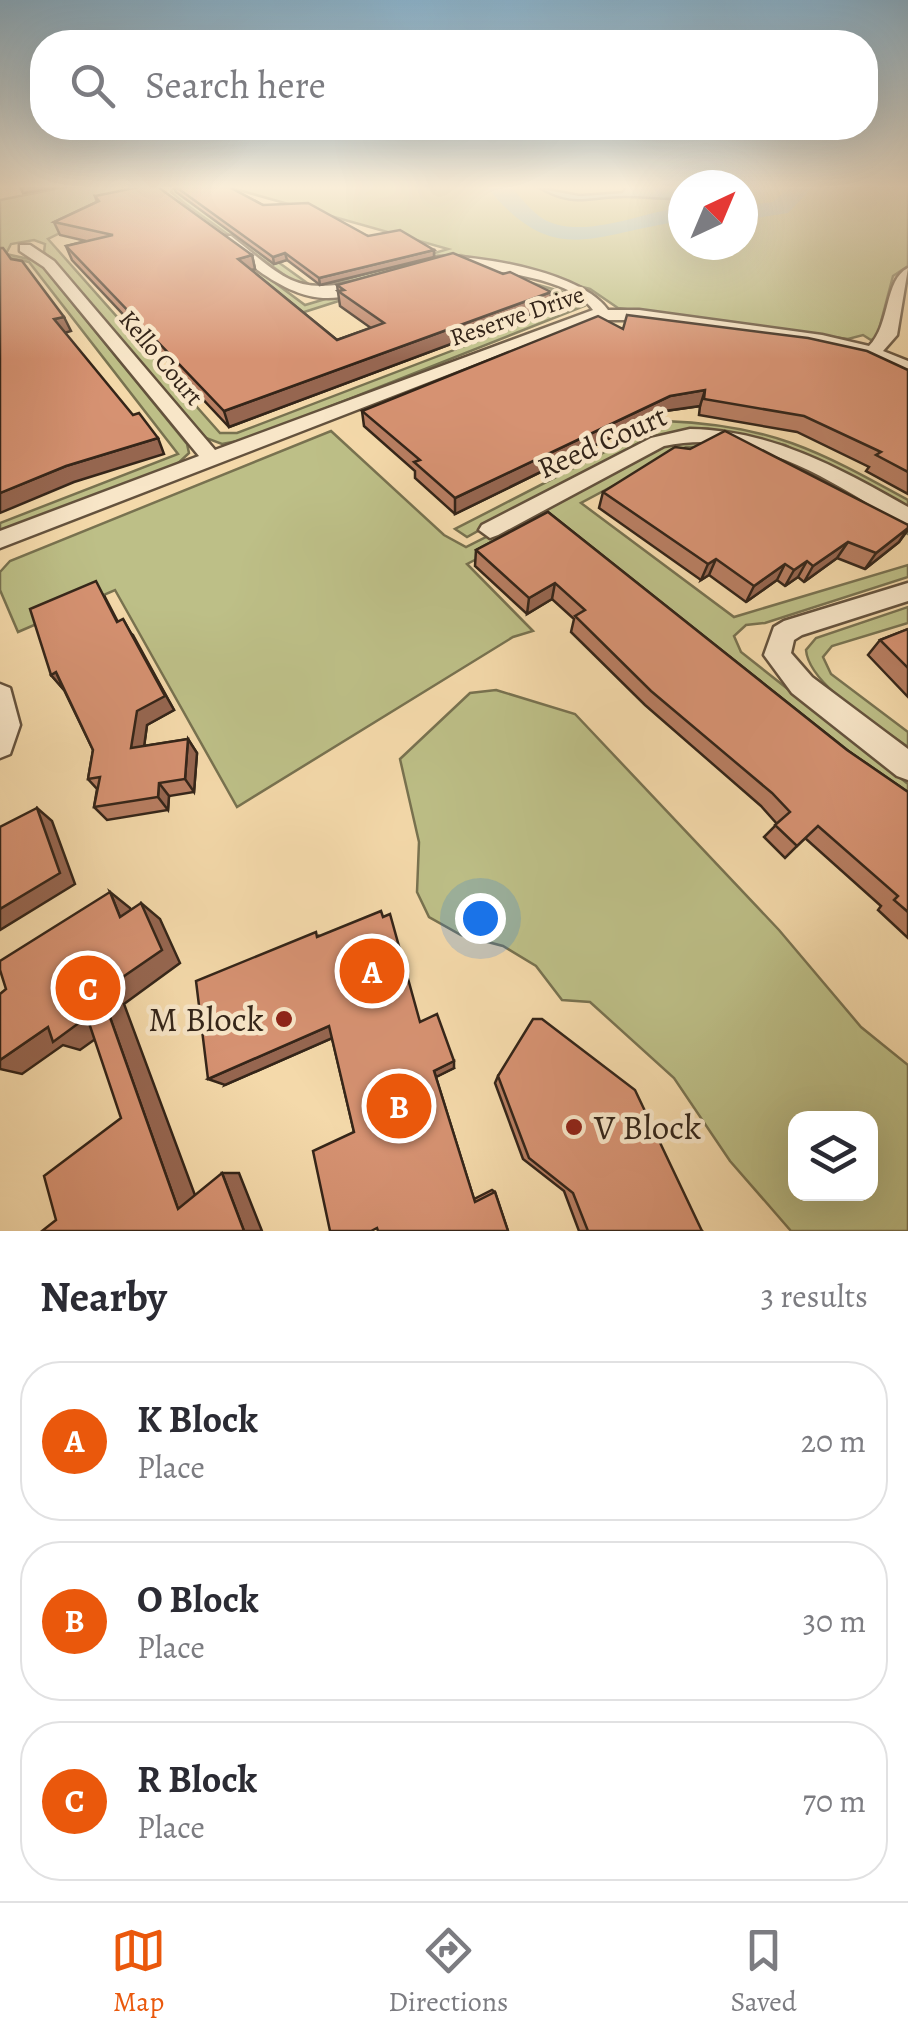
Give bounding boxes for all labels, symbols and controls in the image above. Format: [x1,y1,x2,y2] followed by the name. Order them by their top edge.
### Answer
[30,30,878,140] search box
[65,58,120,113] icon: search
[145,59,326,111] text: Search here
[668,170,758,260] north arrow
[445,277,589,355] street label: Reserve Drive
[111,303,211,413] street label: Kello Court
[531,396,673,488] street label: Reed Court
[455,893,506,944] your location
[340,934,404,1008] pin: A
[56,950,120,1026] pin: C
[148,995,264,1043] place label: M Block
[273,1008,295,1030] marker: M Block
[366,1068,432,1144] pin: B
[593,1103,701,1151] place label: V Block
[788,1111,878,1201] map controls
[788,1111,878,1201] button: layers
[563,1116,585,1138] marker: V Block
[40,1268,167,1325] text: Nearby
[761,1274,868,1318] text: 3 results
[137,1393,258,1445] text: K Block
[64,1419,85,1463] text: A
[801,1419,866,1463] text: 20 m
[137,1445,205,1489] text: Place
[137,1573,259,1625] text: O Block
[64,1599,85,1643] text: B
[803,1599,866,1643] text: 30 m
[137,1625,205,1669] text: Place
[137,1753,257,1805] text: R Block
[65,1779,84,1823] text: C
[803,1779,866,1823] text: 70 m
[137,1805,205,1849] text: Place
[111,1923,166,2021] tab: Map
[388,1923,508,2021] tab: Directions
[731,1923,797,2021] tab: Saved

